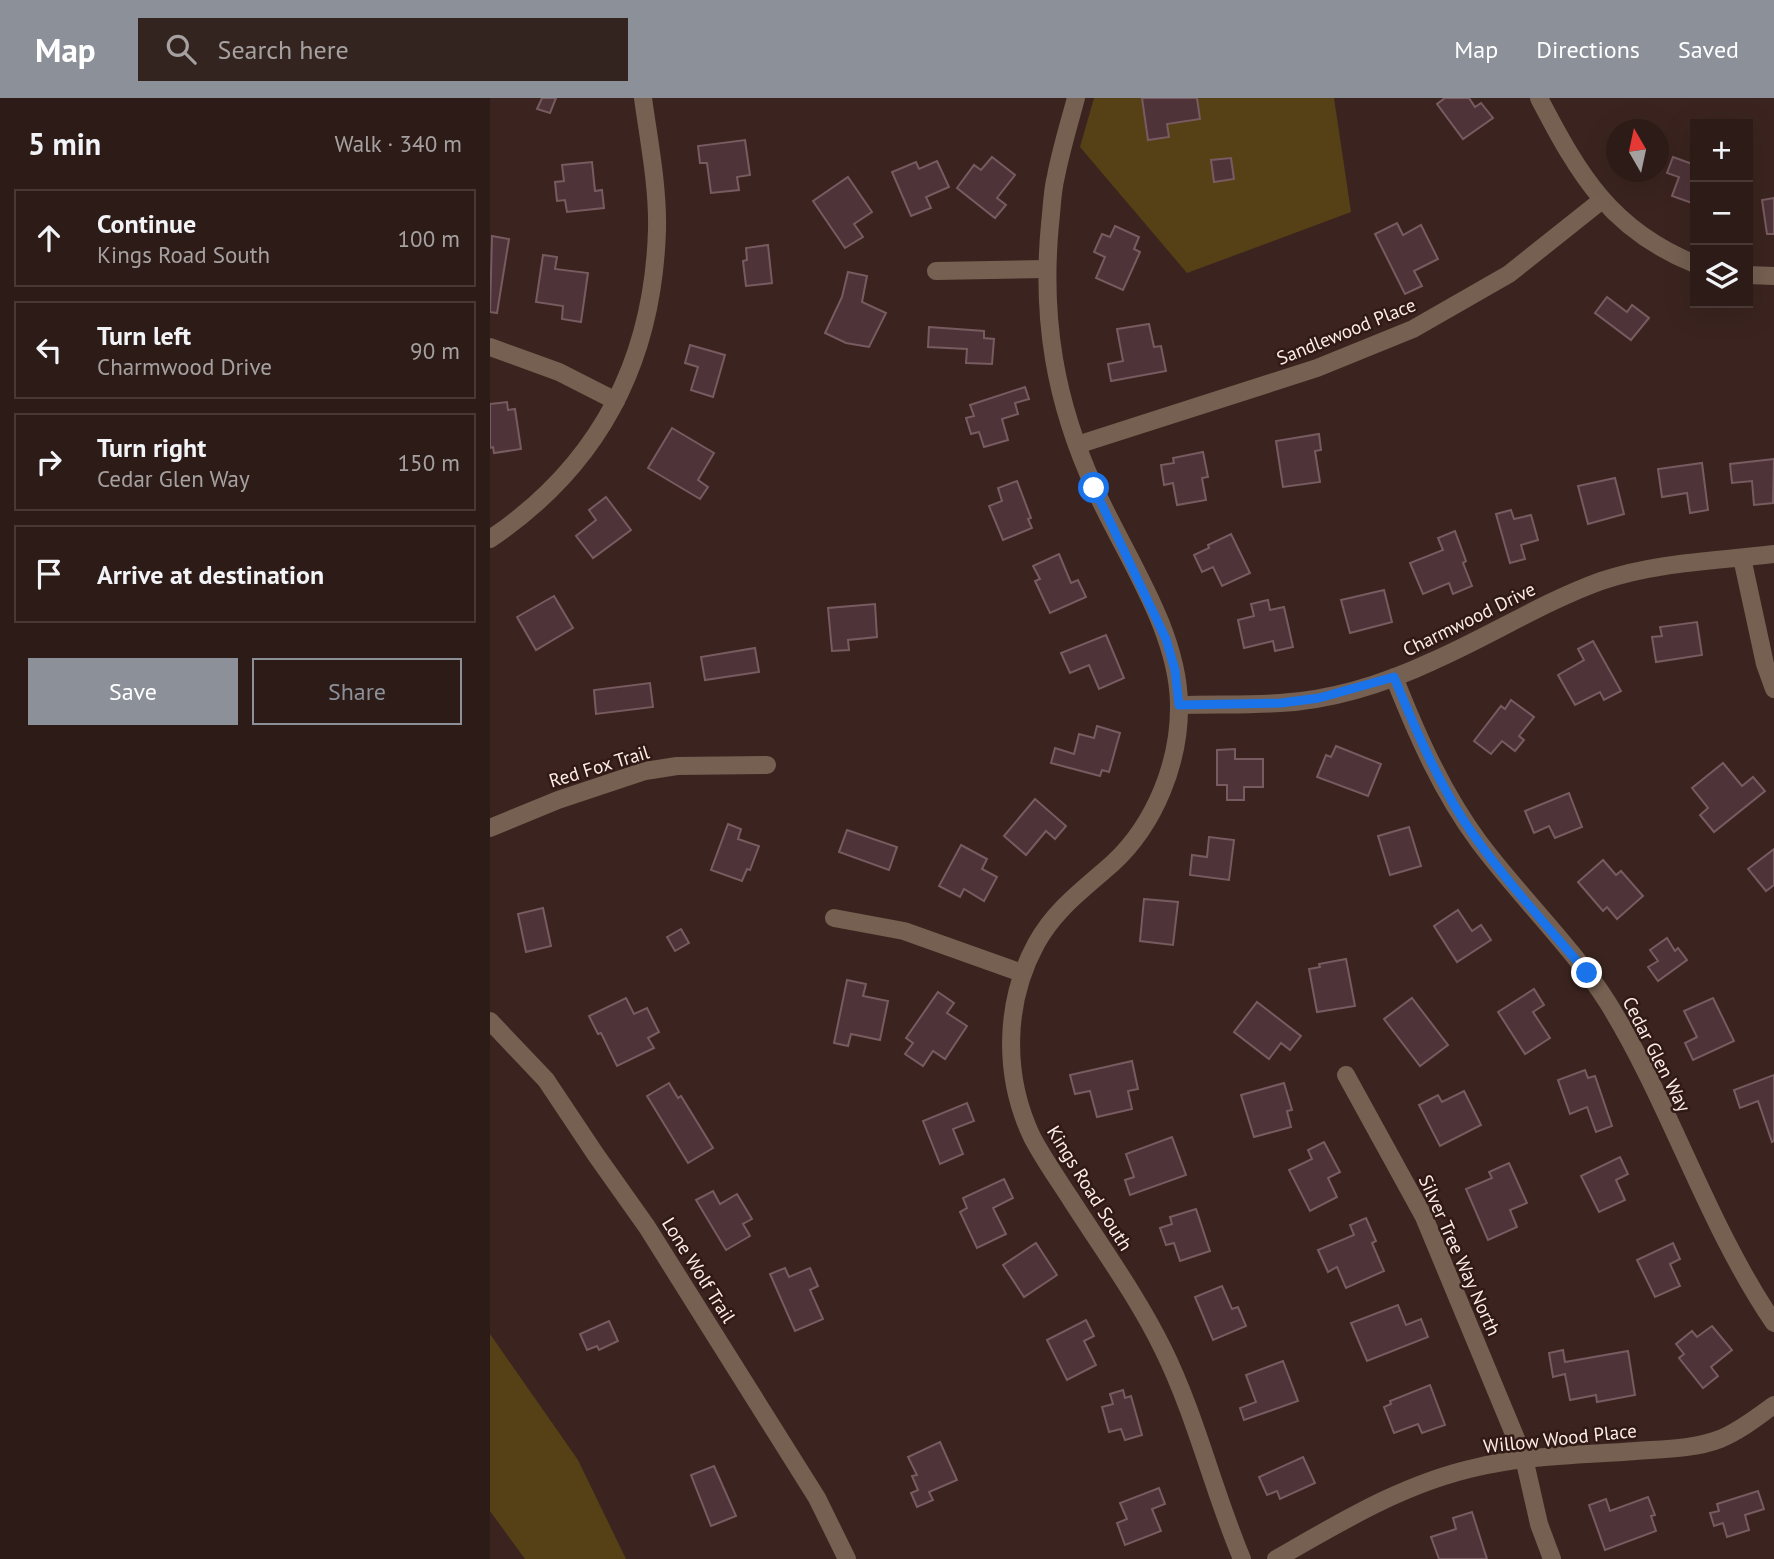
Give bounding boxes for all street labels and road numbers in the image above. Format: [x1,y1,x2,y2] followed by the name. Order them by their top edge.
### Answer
[1273,292,1419,370] street label: Sandlewood Place
[1399,577,1539,661] street label: Charmwood Drive
[546,739,653,793] street label: Red Fox Trail
[1618,992,1696,1116] street label: Cedar Glen Way
[1042,1121,1138,1255] street label: Kings Road South
[1414,1171,1506,1339] street label: Silver Tree Way North
[657,1213,741,1328] street label: Lone Wolf Trail
[1482,1418,1638,1458] street label: Willow Wood Place

